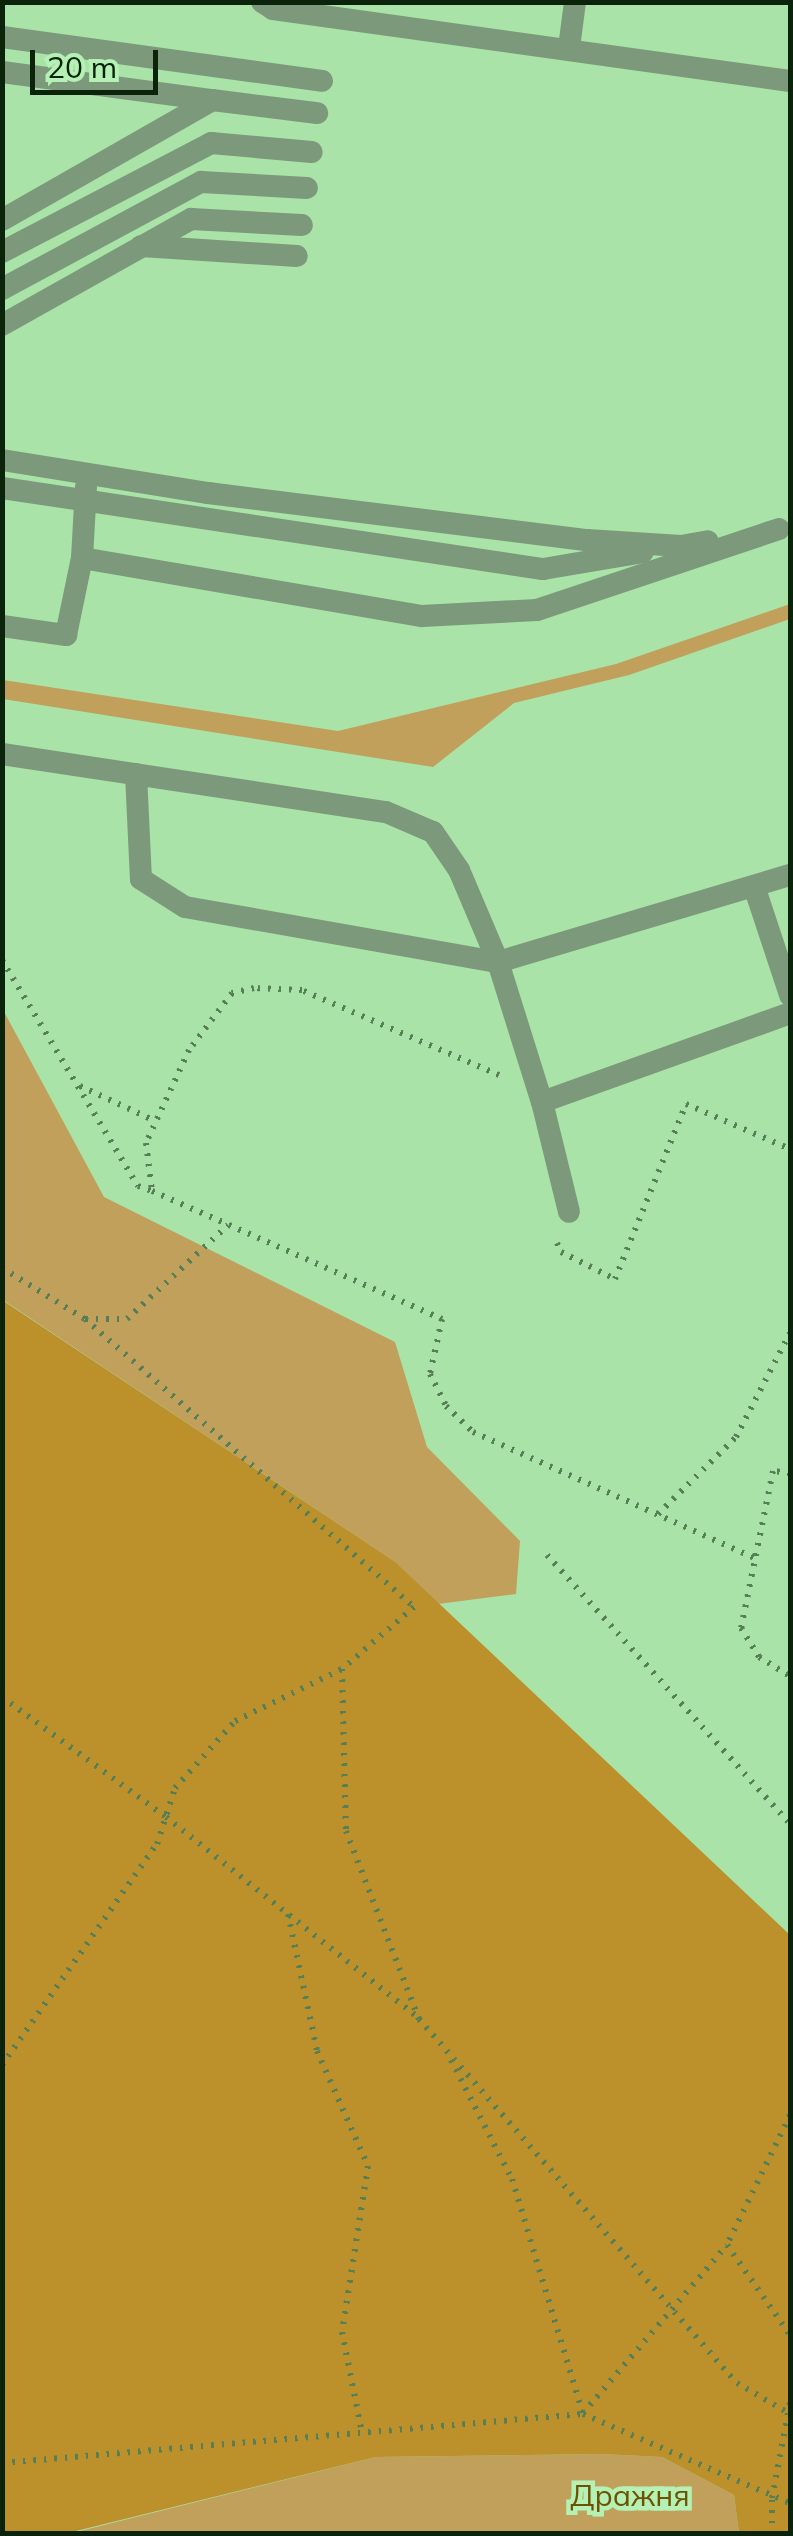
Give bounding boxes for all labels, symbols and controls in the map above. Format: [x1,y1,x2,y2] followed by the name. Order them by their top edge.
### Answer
[35,30,162,92] scale bar
[47,48,117,86] text: 20 m
[570,2477,690,2513] park label: Дражня

